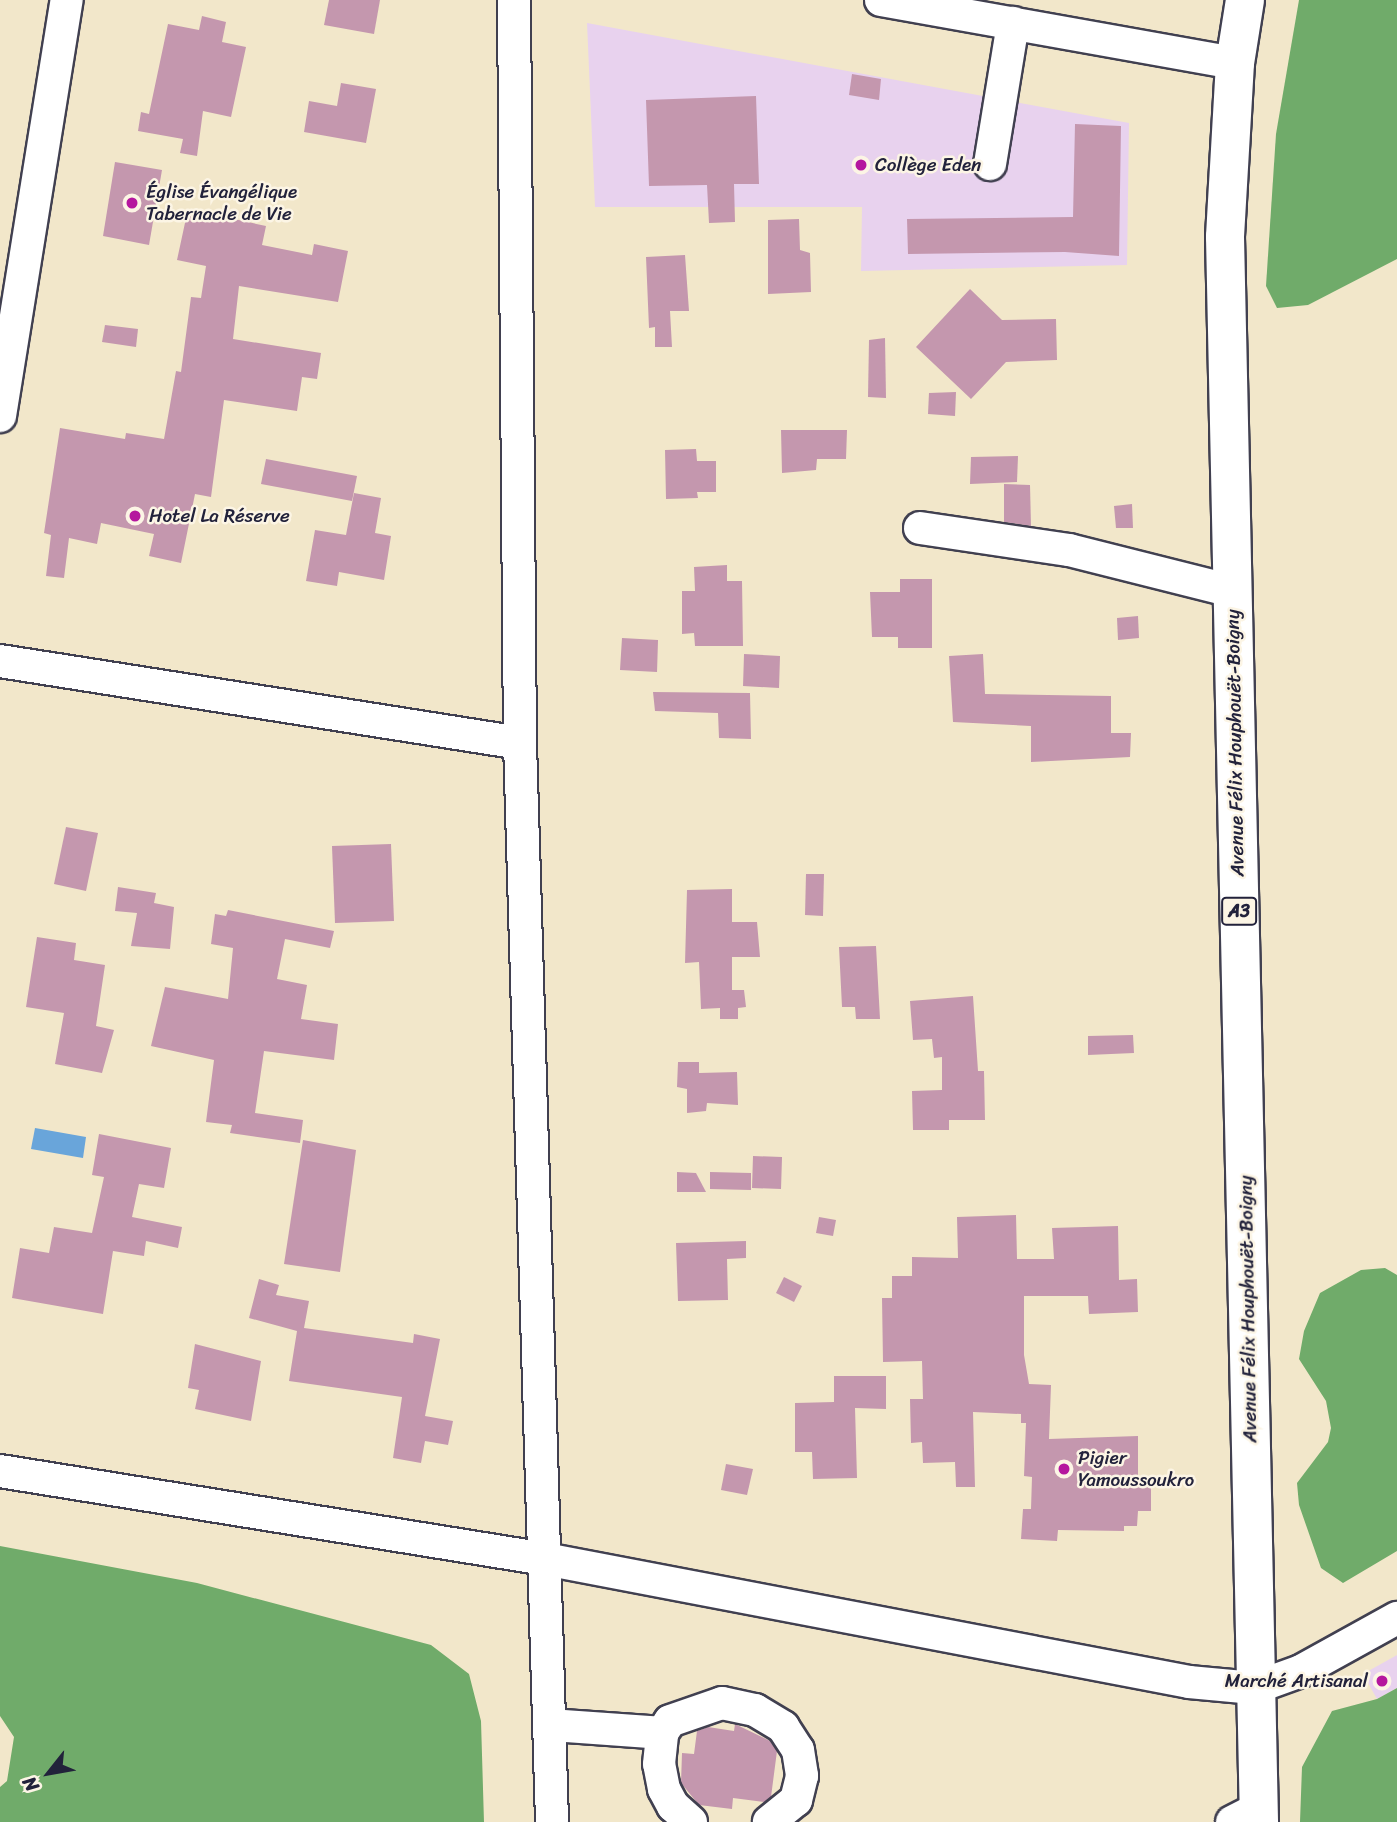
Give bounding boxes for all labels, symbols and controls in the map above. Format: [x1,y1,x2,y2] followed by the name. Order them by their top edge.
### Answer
[875,154,982,176] place label: Collège Eden
[853,157,869,173] marker: Collège Eden
[146,181,298,225] place label: Église Évangélique Tabernacle de Vie
[124,195,140,211] marker: Église Évangélique Tabernacle de Vie
[149,505,290,527] place label: Hotel La Réserve
[127,508,143,524] marker: Hotel La Réserve
[1221,610,1249,876] street label: Avenue Félix Houphouët-Boigny
[1220,896,1258,926] road number: A3
[1234,1176,1262,1442] street label: Avenue Félix Houphouët-Boigny
[1078,1447,1194,1491] place label: Pigier Yamoussoukro
[1056,1461,1072,1477] marker: Pigier Yamoussoukro
[1225,1670,1368,1692] place label: Marché Artisanal
[1374,1673,1390,1689] marker: Marché Artisanal
[14,1738,84,1808] north arrow
[13,1770,48,1798] text: N

